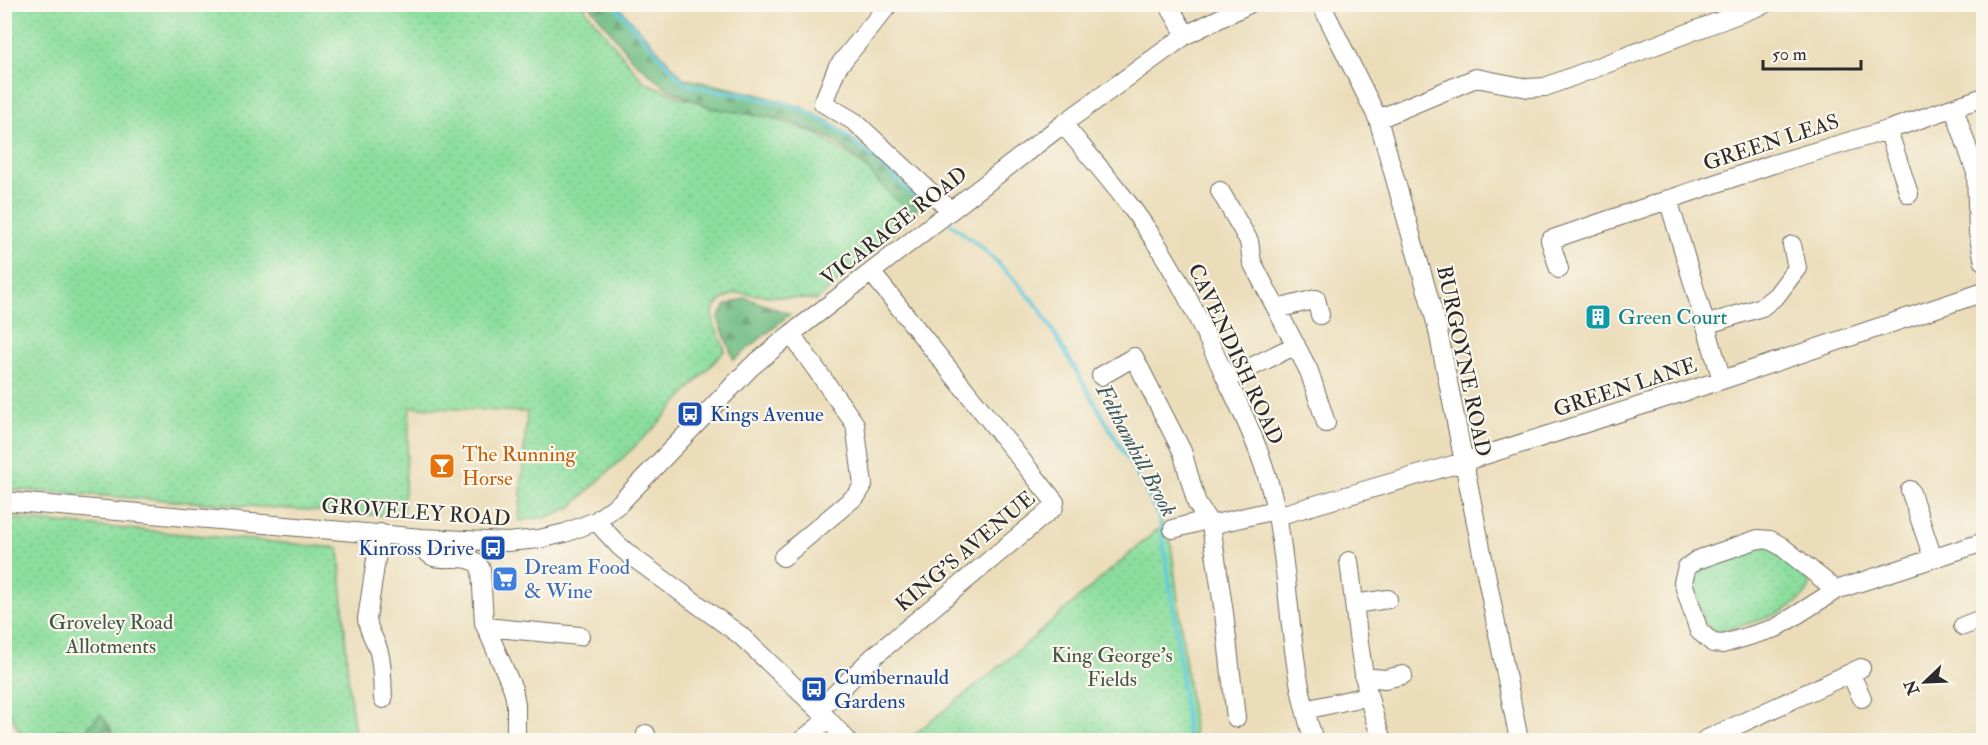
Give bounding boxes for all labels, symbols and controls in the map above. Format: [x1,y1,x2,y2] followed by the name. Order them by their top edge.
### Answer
[1763,33,1860,71] scale bar
[1772,43,1807,66] text: 50 m
[1700,108,1843,177] street label: GREEN LEAS
[815,161,973,292] street label: VICARAGE ROAD
[1182,259,1289,449] street label: CAVENDISH ROAD
[1430,263,1497,459] street label: BURGOYNE ROAD
[1583,302,1613,332] building icon: Green Court
[1618,304,1727,331] place label: Green Court
[1550,352,1700,423] street label: GREEN LANE
[1089,379,1183,521] water label: Felthamhill Brook
[675,399,705,429] bus stop icon: Kings Avenue
[710,401,824,428] place label: Kings Avenue
[462,441,577,492] place label: The Running Horse
[427,451,457,481] bar icon: The Running Horse
[890,485,1041,618] street label: KING'S AVENUE
[320,492,512,533] street label: GROVELEY ROAD
[478,533,508,563] bus stop icon: Kinross Drive
[358,535,474,562] place label: Kinross Drive
[524,554,631,605] place label: Dream Food & Wine
[490,564,520,594] supermarket icon: Dream Food & Wine
[49,609,174,660] park label: Groveley Road Allotments
[1051,642,1173,693] park label: King George’s Fields
[1895,652,1955,712] north arrow
[834,664,950,715] place label: Cumbernauld Gardens
[799,674,829,704] bus stop icon: Cumbernauld Gardens
[1900,676,1925,699] text: N

